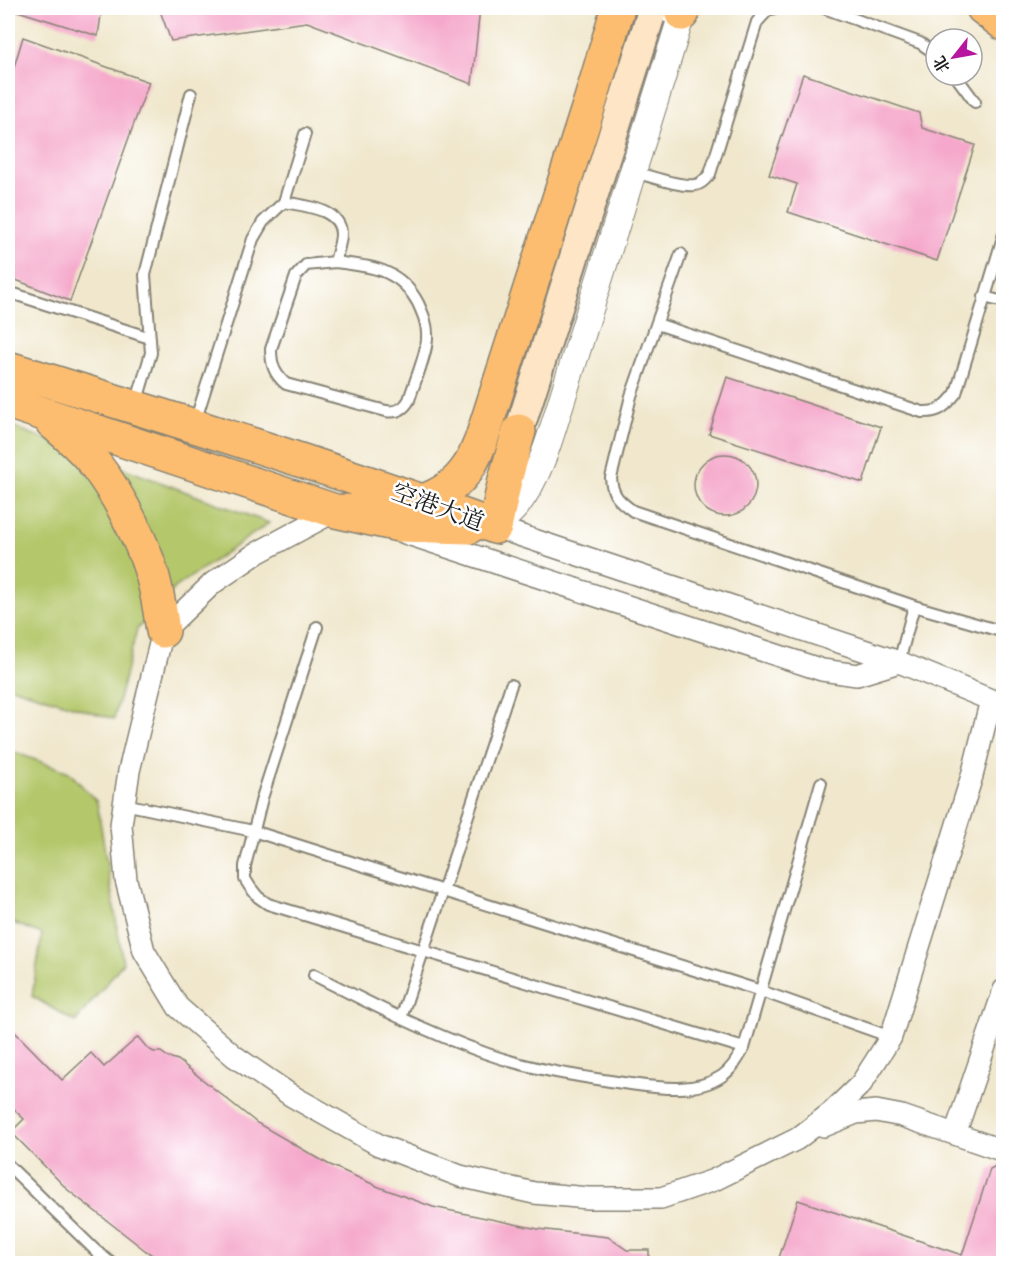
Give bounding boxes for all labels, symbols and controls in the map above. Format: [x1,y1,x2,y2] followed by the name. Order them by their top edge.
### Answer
[924,27,984,87] north arrow
[927,52,956,78] text: 北
[387,474,489,539] street label: 空港大道

